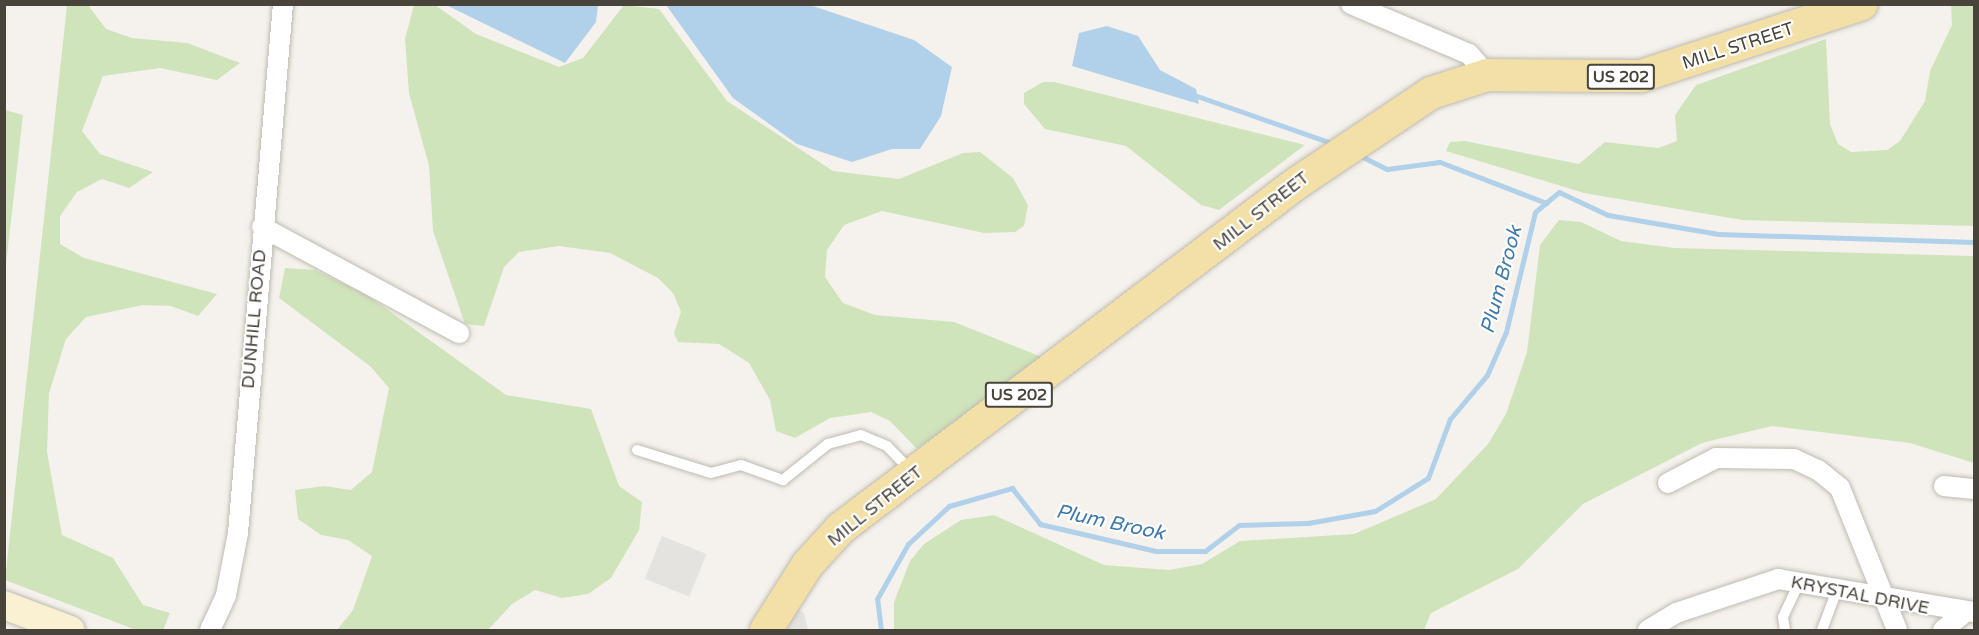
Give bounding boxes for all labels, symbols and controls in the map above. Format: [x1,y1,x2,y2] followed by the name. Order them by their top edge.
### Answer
[1679,18,1797,74] street label: MILL STREET
[1586,64,1656,90] road number: US 202
[1209,167,1313,255] street label: MILL STREET
[1476,224,1528,336] water label: Plum Brook
[237,248,271,390] street label: DUNHILL ROAD
[984,382,1054,408] road number: US 202
[823,461,927,551] street label: MILL STREET
[1054,500,1166,546] water label: Plum Brook
[1789,571,1931,619] street label: KRYSTAL DRIVE

